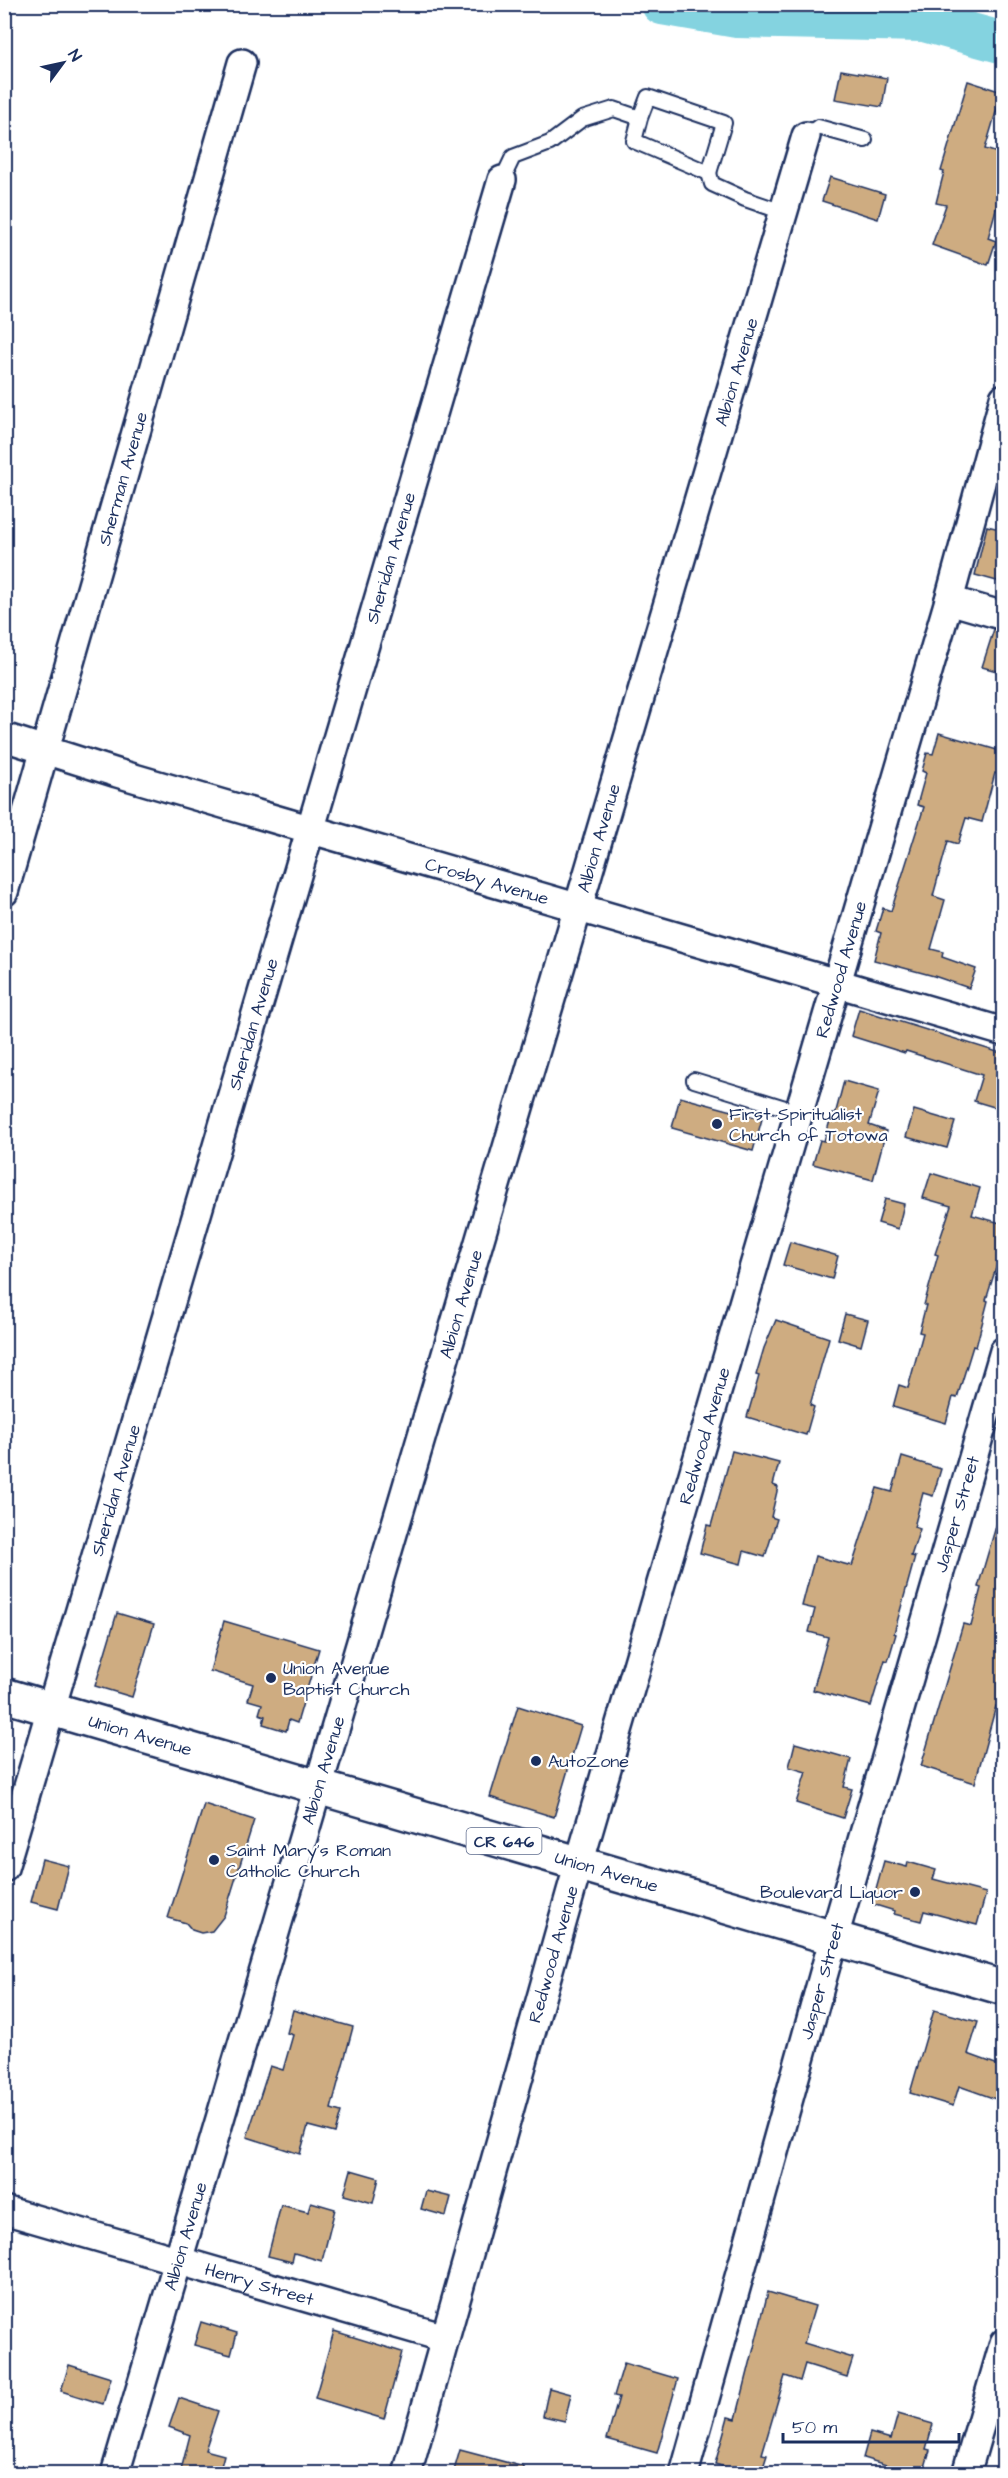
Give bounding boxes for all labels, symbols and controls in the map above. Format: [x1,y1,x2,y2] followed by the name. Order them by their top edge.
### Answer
[33,33,93,93] north arrow
[63,45,87,66] text: N
[709,315,765,429] street label: Albion Avenue
[92,409,154,549] street label: Sherman Avenue
[360,489,422,627] street label: Sheridan Avenue
[571,781,627,895] street label: Albion Avenue
[422,852,552,911] street label: Crosby Avenue
[809,898,873,1041] street label: Redwood Avenue
[222,955,285,1093] street label: Sheridan Avenue
[729,1102,888,1148] place label: First Spiritualist Church of Totowa
[710,1117,724,1131] marker: First Spiritualist Church of Totowa
[433,1247,489,1361] street label: Albion Avenue
[673,1364,737,1507] street label: Redwood Avenue
[85,1421,147,1559] street label: Sheridan Avenue
[928,1452,986,1575] street label: Jasper Street
[283,1656,410,1702] place label: Union Avenue Baptist Church
[264,1671,278,1685] marker: Union Avenue Baptist Church
[85,1708,195,1762] street label: Union Avenue
[296,1713,351,1828] street label: Albion Avenue
[548,1749,629,1774] place label: AutoZone
[529,1754,543,1768] marker: AutoZone
[466,1828,542,1854] road number: CR 646
[226,1838,391,1884] place label: Saint Mary's Roman Catholic Church
[552,1845,661,1899] street label: Union Avenue
[207,1853,221,1867] marker: Saint Mary's Roman Catholic Church
[760,1880,903,1905] place label: Boulevard Liquor
[523,1882,585,2026] street label: Redwood Avenue
[908,1885,922,1899] marker: Boulevard Liquor
[794,1919,851,2042] street label: Jasper Street
[158,2179,214,2294] street label: Albion Avenue
[202,2257,317,2312] street label: Henry Street
[783,2406,958,2444] scale bar
[792,2415,837,2440] text: 50 m

